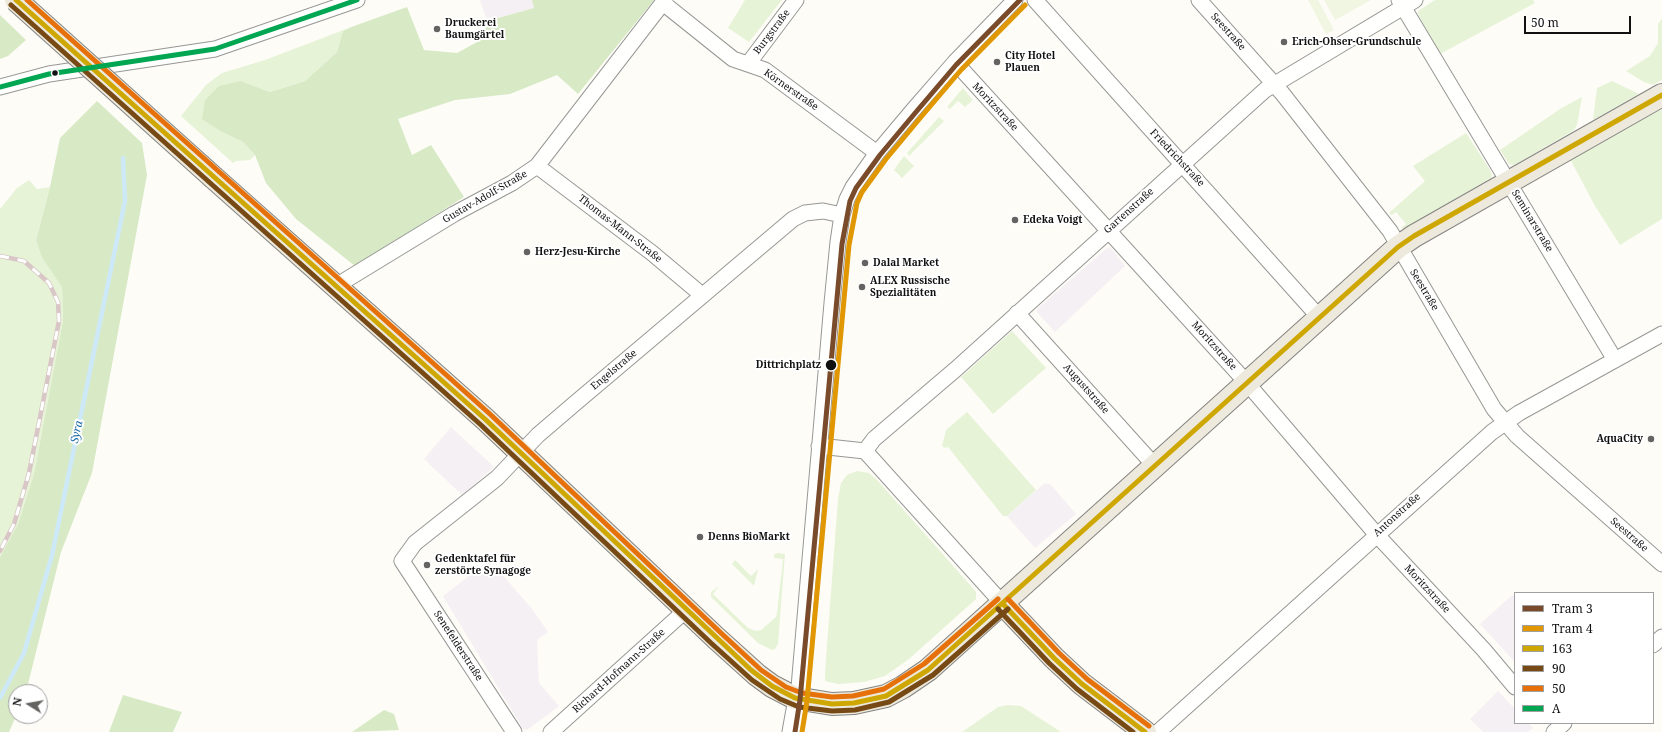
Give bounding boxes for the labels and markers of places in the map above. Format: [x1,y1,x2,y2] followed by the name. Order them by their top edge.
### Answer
[445,17,504,40] place label: Druckerei Baumgärtel
[432,24,442,34] marker: Druckerei Baumgärtel
[1292,36,1421,48] place label: Erich-Ohser-Grundschule
[1279,37,1289,47] marker: Erich-Ohser-Grundschule
[1005,50,1055,74] place label: City Hotel Plauen
[992,57,1002,67] marker: City Hotel Plauen
[50,68,60,78] unlabelled marker
[1023,214,1082,226] place label: Edeka Voigt
[1010,215,1020,225] marker: Edeka Voigt
[535,246,621,258] place label: Herz-Jesu-Kirche
[522,247,532,257] marker: Herz-Jesu-Kirche
[873,257,939,269] place label: Dalal Market
[860,258,870,268] marker: Dalal Market
[870,275,950,298] place label: ALEX Russische Spezialitäten
[857,282,867,292] marker: ALEX Russische Spezialitäten
[824,358,838,372] marker: Dittrichplatz
[756,359,821,371] place label: Dittrichplatz
[1596,433,1643,445] place label: AquaCity
[1646,434,1656,444] marker: AquaCity
[708,531,790,543] place label: Denns BioMarkt
[695,532,705,542] marker: Denns BioMarkt
[435,553,531,576] place label: Gedenktafel für zerstörte Synagoge
[422,560,432,570] marker: Gedenktafel für zerstörte Synagoge

